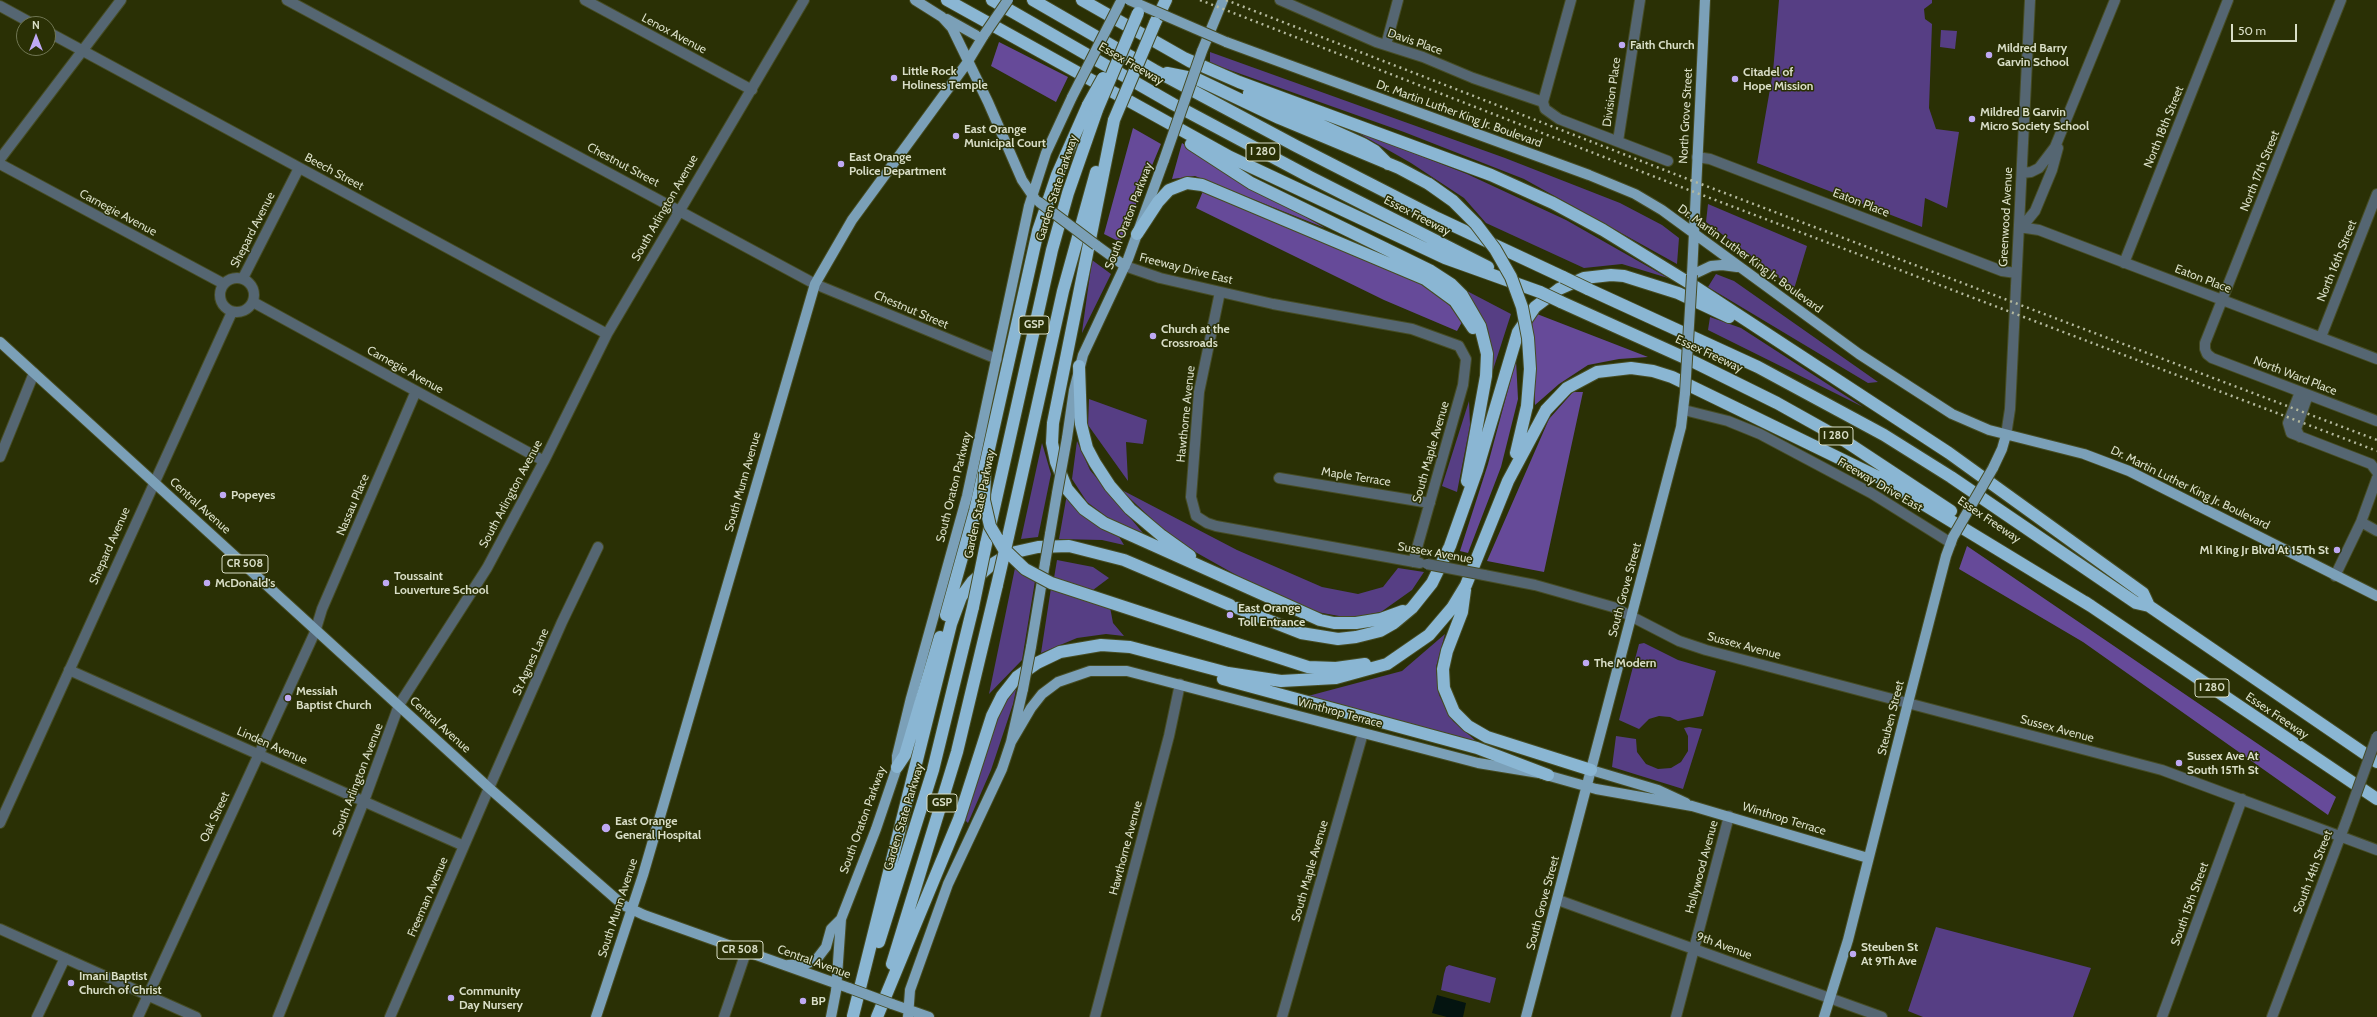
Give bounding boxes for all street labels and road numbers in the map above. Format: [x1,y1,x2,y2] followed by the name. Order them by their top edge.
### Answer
[639,11,709,57] street label: Lenox Avenue
[1386,26,1444,58] street label: Davis Place
[1096,40,1166,88] street label: Essex Freeway
[1600,56,1624,128] street label: Division Place
[1676,68,1696,164] street label: North Grove Street
[1374,77,1544,151] street label: Dr. Martin Luther King Jr. Boulevard
[2141,84,2187,170] street label: North 18th Street
[2237,128,2283,214] street label: North 17th Street
[1033,133,1081,243] street label: Garden State Parkway
[584,140,662,190] street label: Chestnut Street
[1246,143,1280,161] road number: I 280
[302,150,366,194] street label: Beech Street
[629,152,701,264] street label: South Arlington Avenue
[1102,160,1156,272] street label: South Oraton Parkway
[1996,167,2016,267] street label: Greenwood Avenue
[1831,186,1891,220] street label: Eaton Place
[77,187,159,239] street label: Carnegie Avenue
[228,190,278,270] street label: Shepard Avenue
[1381,193,1453,239] street label: Essex Freeway
[1675,202,1825,316] street label: Dr. Martin Luther King Jr. Boulevard
[2314,218,2360,304] street label: North 16th Street
[1138,250,1234,288] street label: Freeway Drive East
[2173,262,2233,296] street label: Eaton Place
[872,288,950,332] street label: Chestnut Street
[1019,316,1049,334] road number: GSP
[1673,332,1745,376] street label: Essex Freeway
[364,343,446,397] street label: Carnegie Avenue
[2251,353,2339,399] street label: North Ward Place
[1174,365,1198,463] street label: Hawthorne Avenue
[1410,400,1452,504] street label: South Maple Avenue
[1819,427,1853,445] road number: I 280
[722,430,764,534] street label: South Munn Avenue
[933,430,975,544] street label: South Oraton Parkway
[476,437,546,551] street label: South Arlington Avenue
[2108,443,2272,533] street label: Dr. Martin Luther King Jr. Boulevard
[961,448,999,560] street label: Garden State Parkway
[1835,455,1925,515] street label: Freeway Drive East
[1320,464,1392,490] street label: Maple Terrace
[334,472,372,538] street label: Nassau Place
[167,475,233,537] street label: Central Avenue
[1955,494,2023,546] street label: Essex Freeway
[87,505,133,587] street label: Shepard Avenue
[1396,539,1474,567] street label: Sussex Avenue
[1606,541,1644,639] street label: South Grove Street
[222,555,268,573] road number: CR 508
[510,626,552,698] street label: St Agnes Lane
[1706,629,1782,663] street label: Sussex Avenue
[1875,679,1907,757] street label: Steuben Street
[2195,679,2229,697] road number: I 280
[2243,690,2311,742] street label: Essex Freeway
[407,694,473,756] street label: Central Avenue
[1296,695,1384,731] street label: Winthrop Terrace
[2019,712,2095,746] street label: Sussex Avenue
[330,721,386,839] street label: South Arlington Avenue
[235,724,309,768] street label: Linden Avenue
[881,762,927,872] street label: Garden State Parkway
[837,764,889,876] street label: South Oraton Parkway
[197,790,233,844] street label: Oak Street
[927,794,957,812] road number: GSP
[1106,799,1146,897] street label: Hawthorne Avenue
[1740,799,1828,839] street label: Winthrop Terrace
[1289,819,1331,923] street label: South Maple Avenue
[1683,819,1721,915] street label: Hollywood Avenue
[2290,828,2336,916] street label: South 14th Street
[1524,854,1562,952] street label: South Grove Street
[405,855,451,939] street label: Freeman Avenue
[595,857,641,959] street label: South Munn Avenue
[2168,860,2212,948] street label: South 15th Street
[1694,929,1754,963] street label: 9th Avenue
[717,941,763,959] road number: CR 508
[775,942,853,982] street label: Central Avenue

